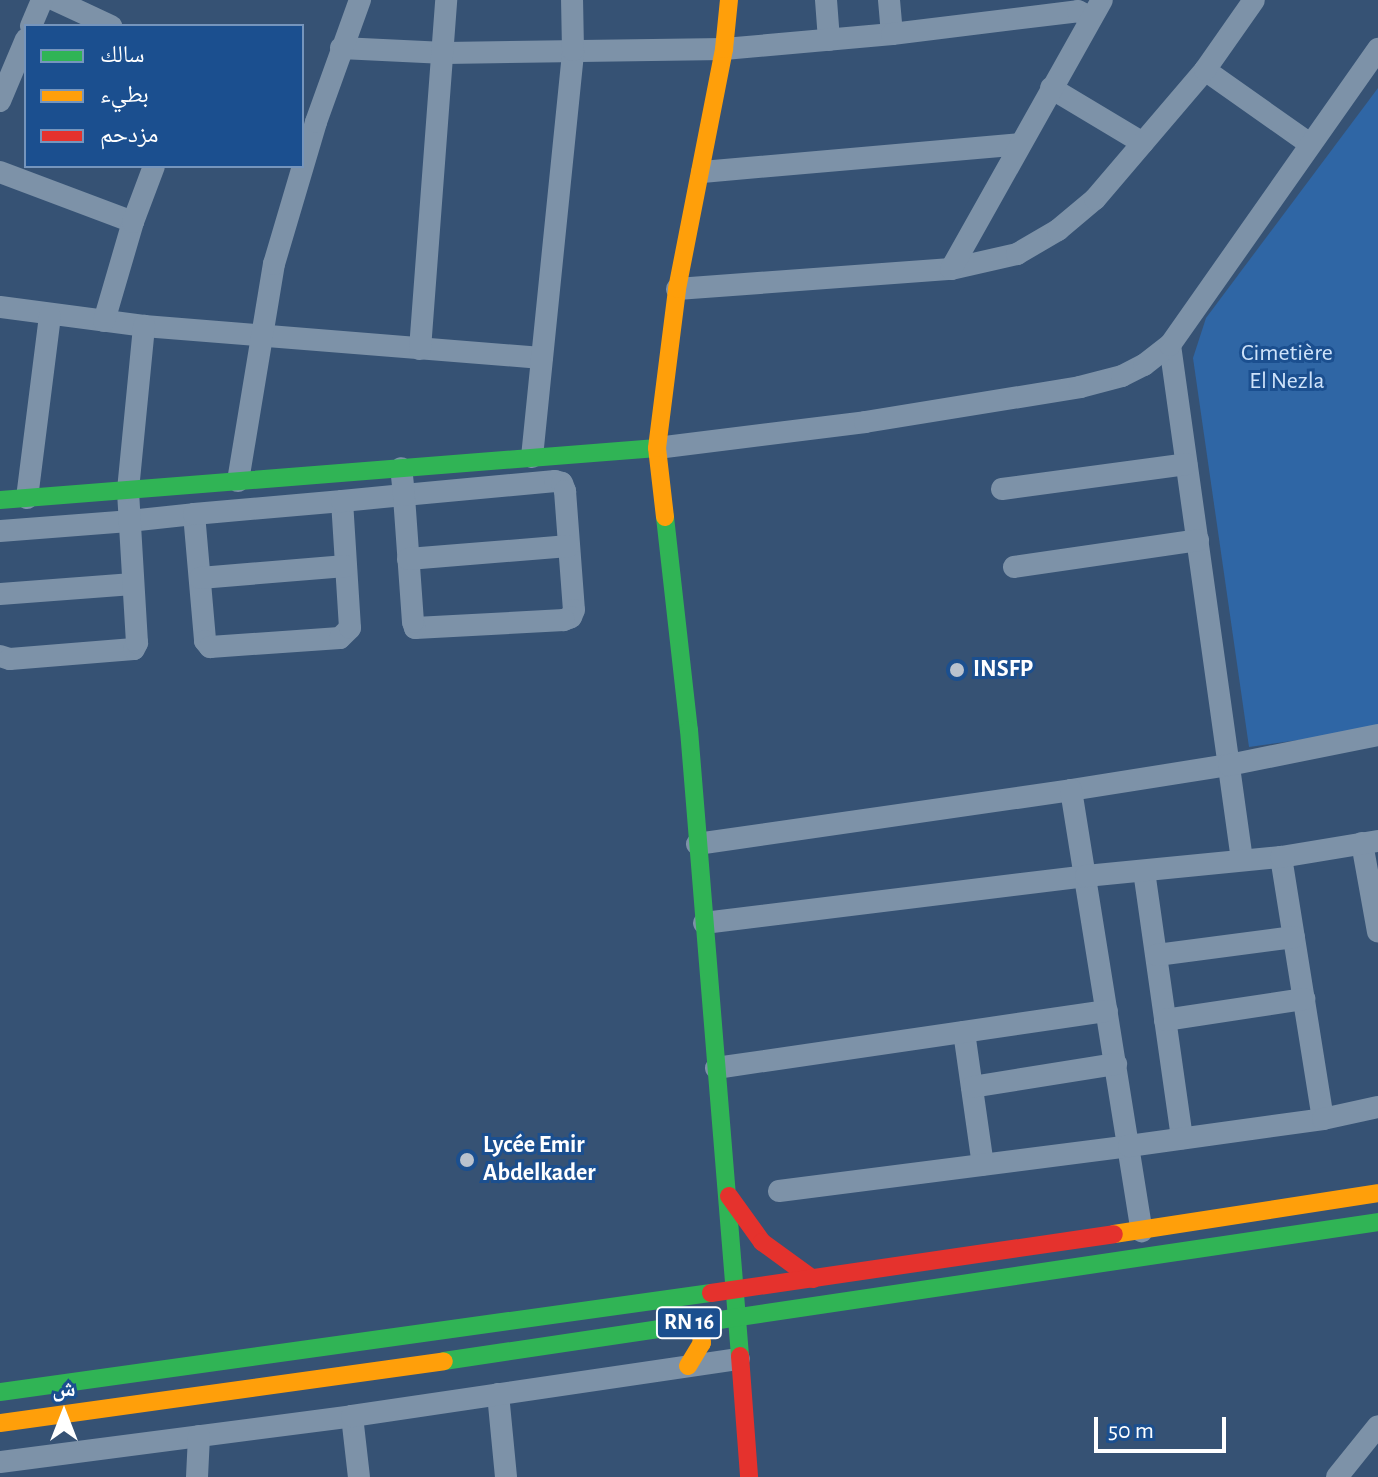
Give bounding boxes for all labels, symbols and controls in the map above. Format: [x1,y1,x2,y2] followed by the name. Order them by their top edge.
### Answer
[24,24,304,168] legend
[100,43,145,67] text: سالك
[100,83,149,107] text: بطيء
[100,123,159,147] text: مزدحم
[1241,340,1333,396] park label: Cimetière El Nezla
[973,656,1033,684] place label: INSFP
[948,661,966,679] marker: INSFP
[483,1132,596,1188] place label: Lycée Emir Abdelkader
[458,1151,476,1169] marker: Lycée Emir Abdelkader
[655,1305,723,1341] road number: RN 16
[24,1373,104,1453] north arrow
[52,1378,76,1400] text: ش
[1098,1401,1230,1451] scale bar
[1108,1419,1154,1443] text: 50 m

